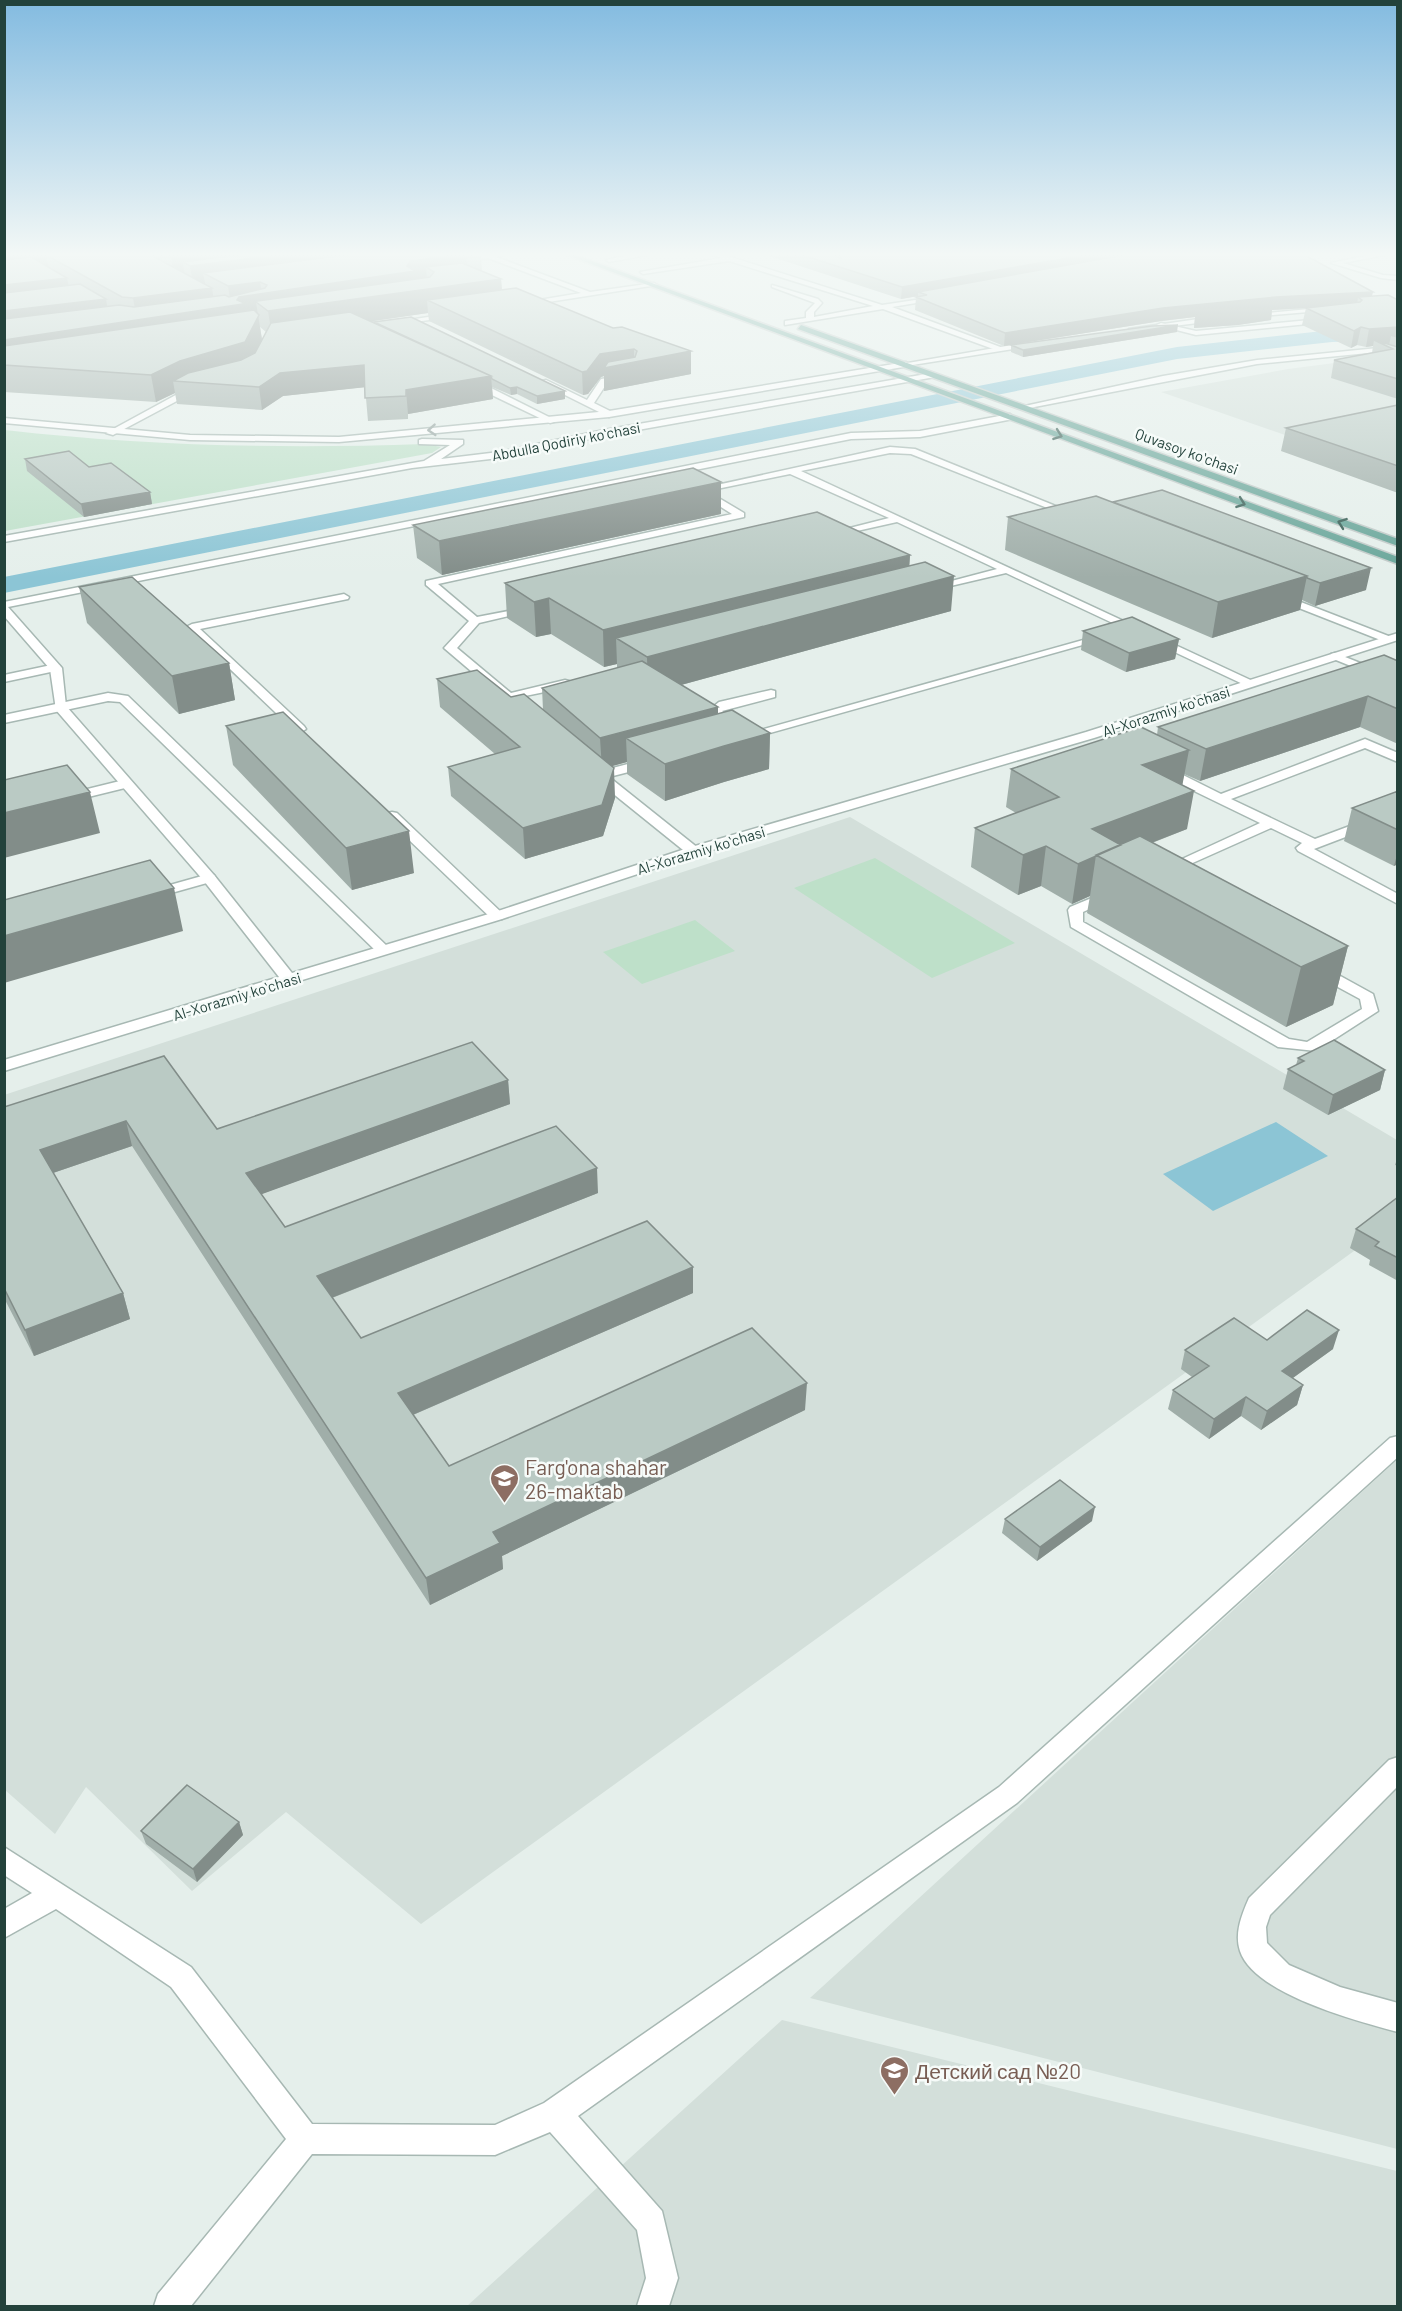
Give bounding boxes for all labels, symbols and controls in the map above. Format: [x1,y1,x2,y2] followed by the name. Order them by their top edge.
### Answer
[490,418,642,464] street label: Abdulla Qodiriy koʻchasi
[428,423,437,436] one-way arrow
[1133,424,1241,478] street label: Quvasoy koʻchasi
[1052,428,1063,440] one-way arrow
[1235,495,1246,508] one-way arrow
[1338,517,1348,530] one-way arrow
[1100,682,1232,740] street label: Al-Xorazmiy koʻchasi
[635,822,767,878] street label: Al-Xorazmiy koʻchasi
[171,968,303,1024] street label: Al-Xorazmiy koʻchasi
[525,1454,667,1503] place label: Farg'ona shahar 26-maktab
[488,1462,520,1504] school or university icon: Farg'ona shahar 26-maktab
[878,2054,910,2096] school or university icon: Детский сад №20
[915,2058,1081,2083] place label: Детский сад №20

